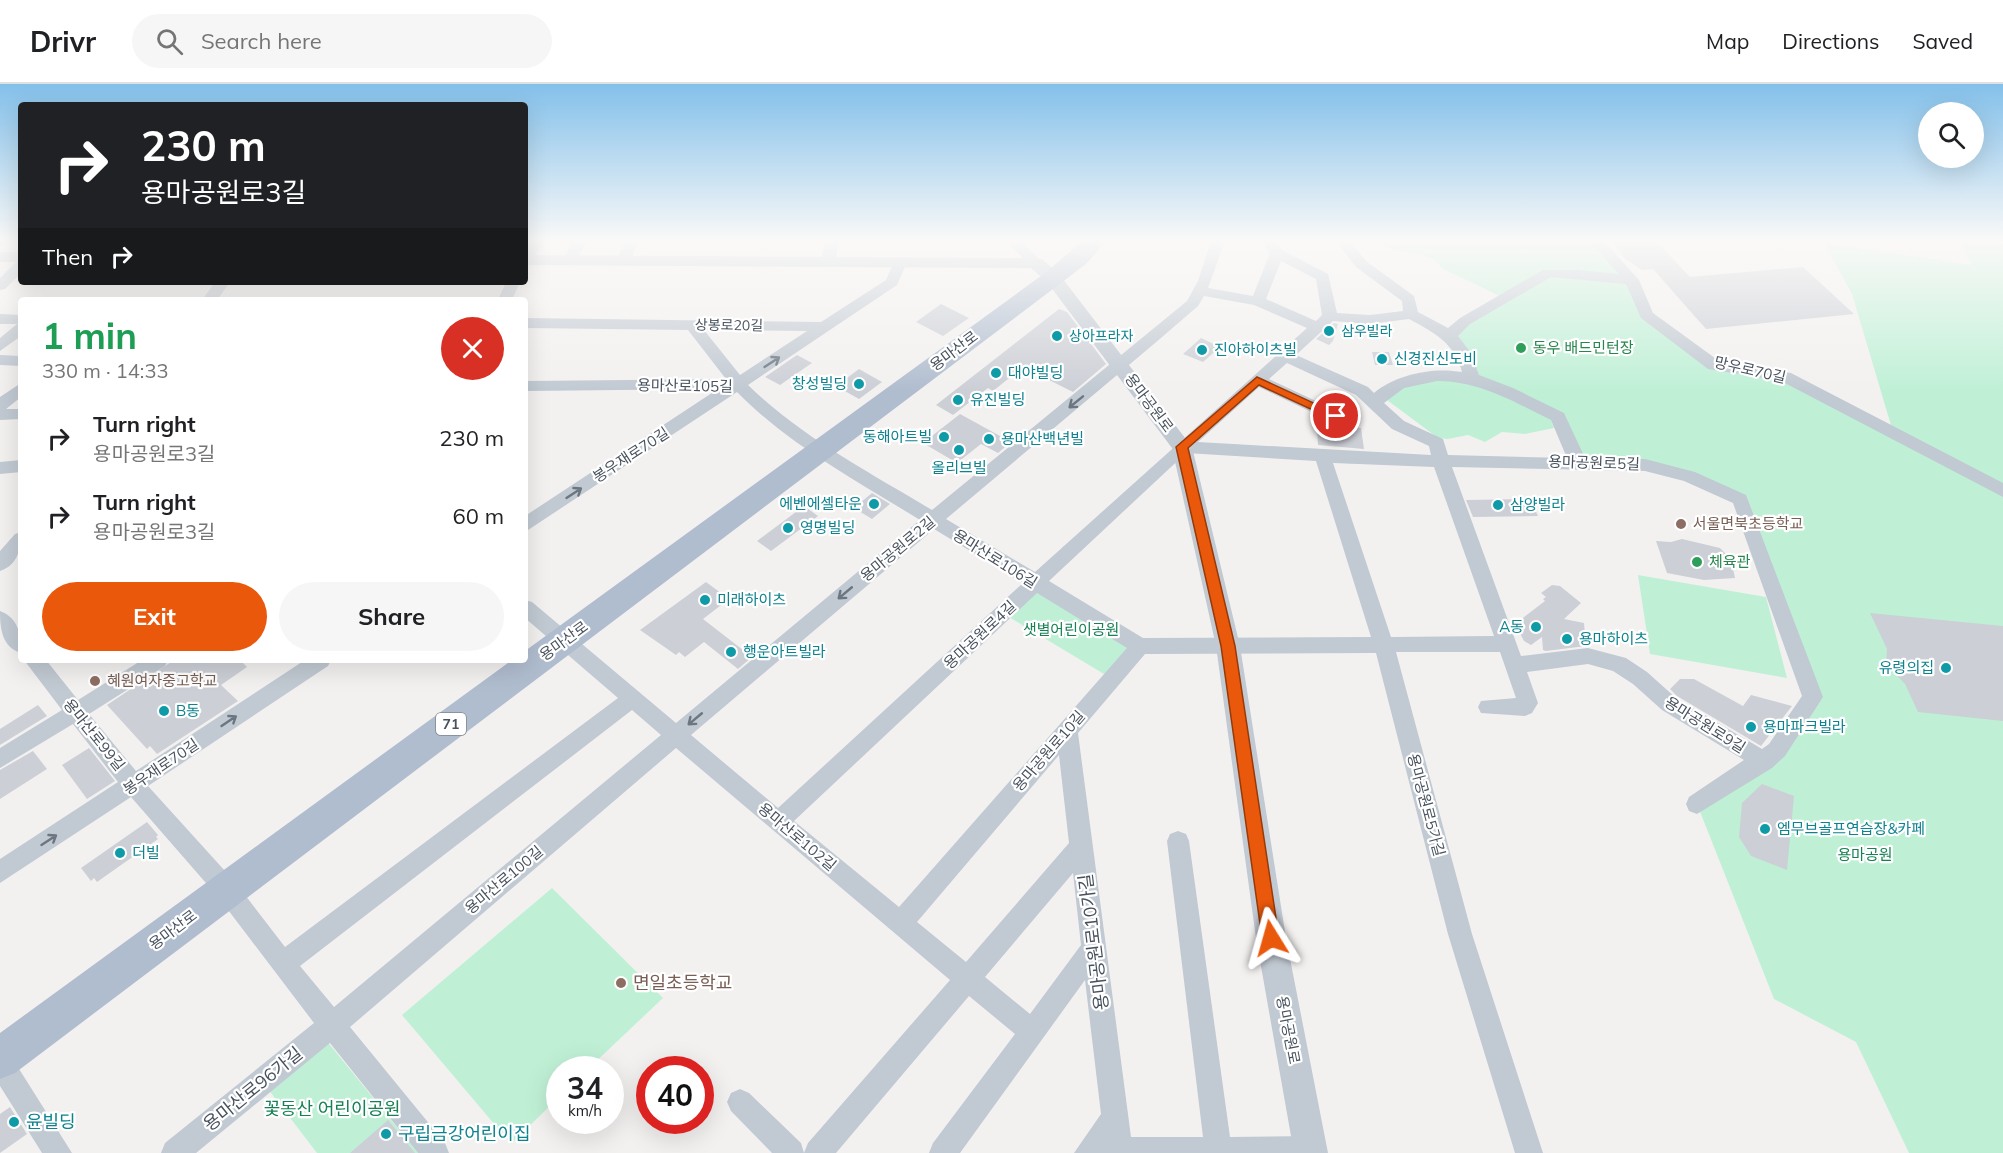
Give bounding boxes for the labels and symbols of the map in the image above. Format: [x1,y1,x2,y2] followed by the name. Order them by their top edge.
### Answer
[695,315,763,335] street label: 상봉로20길
[1341,322,1393,340] place label: 삼우빌라
[1322,324,1336,338] marker: 삼우빌라
[926,326,981,375] street label: 용마산로
[1069,327,1134,345] place label: 상아프라자
[1050,329,1064,343] marker: 상아프라자
[1533,338,1634,357] place label: 동우 배드민턴장
[1214,340,1297,359] place label: 진아하이츠빌
[1514,341,1528,355] marker: 동우 배드민턴장
[1195,343,1209,357] marker: 진아하이츠빌
[1394,349,1477,368] place label: 신경진신도비
[1375,352,1389,366] marker: 신경진신도비
[1712,352,1788,387] street label: 망우로70길
[763,356,779,368] one-way arrow
[1008,363,1063,382] place label: 대야빌딩
[989,366,1003,380] marker: 대야빌딩
[1121,369,1178,436] street label: 용마공원로
[792,374,847,393] place label: 창성빌딩
[637,375,733,396] street label: 용마산로105길
[852,377,866,391] marker: 창성빌딩
[970,390,1025,409] place label: 유진빌딩
[1310,390,1361,441] pin
[951,393,965,407] marker: 유진빌딩
[1068,396,1084,409] one-way arrow
[589,423,672,486] street label: 봉우재로70길
[863,427,932,446] place label: 동해아트빌
[1001,429,1084,448] place label: 용마산백년빌
[937,430,951,444] marker: 동해아트빌
[982,432,996,446] marker: 용마산백년빌
[952,443,966,457] marker: 올리브빌
[1548,451,1640,474] street label: 용마공원로5길
[931,458,987,477] place label: 올리브빌
[565,486,582,498] one-way arrow
[779,494,862,513] place label: 에벤에셀타운
[1510,495,1565,514] place label: 삼양빌라
[867,497,881,511] marker: 에벤에셀타운
[1491,498,1505,512] marker: 삼양빌라
[856,512,939,585] street label: 용마공원로2길
[1693,514,1803,533] place label: 서울면북초등학교
[1674,517,1688,531] marker: 서울면북초등학교
[800,518,855,537] place label: 영명빌딩
[781,521,795,535] marker: 영명빌딩
[950,525,1041,592] street label: 용마산로106길
[1709,552,1751,571] place label: 체육관
[1690,555,1704,569] marker: 체육관
[837,587,853,600] one-way arrow
[717,590,786,609] place label: 미래하이츠
[698,593,712,607] marker: 미래하이츠
[940,596,1020,673] street label: 용마공원로4길
[536,617,592,665] street label: 용마산로
[1499,617,1524,636] place label: A동
[1023,620,1119,639] park label: 샛별어린이공원
[1529,620,1543,634] marker: A동
[1579,629,1648,648] place label: 용마하이츠
[1560,632,1574,646] marker: 용마하이츠
[743,642,826,661] place label: 행운아트빌라
[724,645,738,659] marker: 행운아트빌라
[1879,658,1934,677] place label: 유령의집
[1939,661,1953,675] marker: 유령의집
[107,671,217,690] place label: 혜원여자중고학교
[88,674,102,688] marker: 혜원여자중고학교
[1661,692,1749,757] street label: 용마공원로9길
[60,695,129,774] street label: 용마산로99길
[176,701,200,720] place label: B동
[157,704,171,718] marker: B동
[1008,706,1089,795] street label: 용마공원로10길
[688,712,704,725] one-way arrow
[436,713,466,735] road number: 71
[221,715,237,727] one-way arrow
[1763,717,1846,736] place label: 용마파크빌라
[1744,720,1758,734] marker: 용마파크빌라
[119,734,202,799] street label: 봉우재로70길
[1404,751,1449,858] street label: 용마공원로5가길
[754,798,840,875] street label: 용마산로102길
[1777,819,1925,838] place label: 엠무브골프연습장&카페
[1758,822,1772,836] marker: 엠무브골프연습장&카페
[40,834,57,846] one-way arrow
[461,841,547,918] street label: 용마산로100길
[132,843,160,862] place label: 더빌
[1837,845,1893,864] park label: 용마공원
[113,846,127,860] marker: 더빌
[1074,872,1113,1012] street label: 용마공원로10가길
[145,905,200,954] street label: 용마산로
[1239,906,1303,970] position arrow
[633,971,732,994] place label: 면일초등학교
[614,976,628,990] marker: 면일초등학교
[1273,994,1304,1066] street label: 용마공원로
[198,1042,307,1136] street label: 용마산로96가길
[636,1056,714,1134] speed limit sign: 40
[263,1097,401,1120] park label: 꽃동산 어린이공원
[26,1110,76,1133] place label: 윤빌딩
[7,1115,21,1129] marker: 윤빌딩
[398,1122,530,1145] place label: 구립금강어린이집
[379,1127,393,1141] marker: 구립금강어린이집

